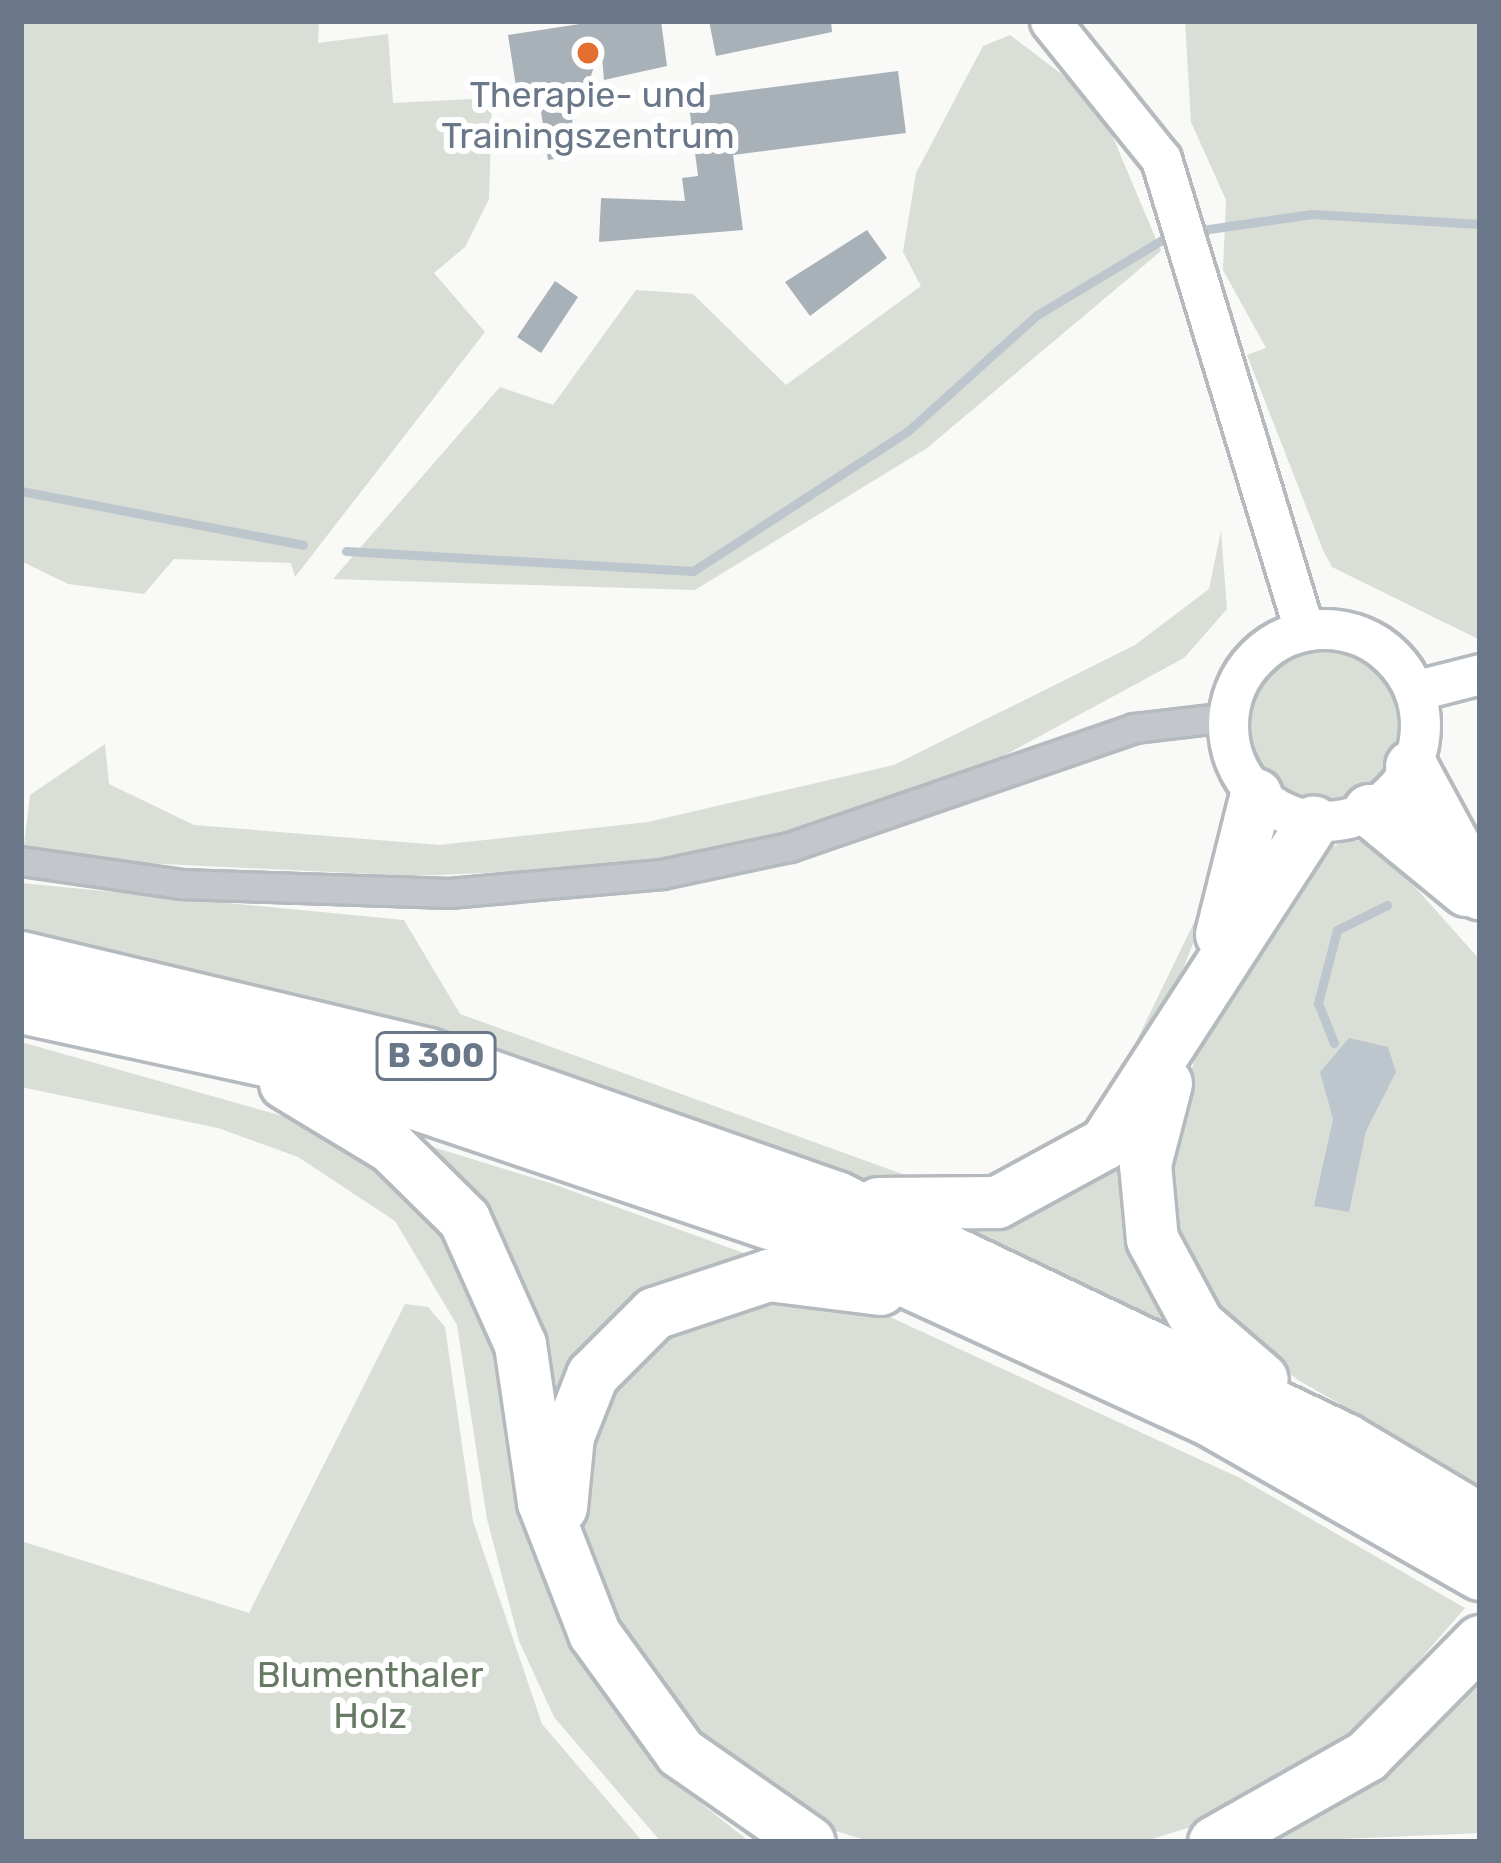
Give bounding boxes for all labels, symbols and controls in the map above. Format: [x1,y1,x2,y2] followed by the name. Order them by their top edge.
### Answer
[575,40,601,66] marker: Therapie- und Trainingszentrum
[441,72,735,157] place label: Therapie- und Trainingszentrum
[373,1029,499,1083] road number: B 300
[257,1652,483,1737] park label: Blumenthaler Holz

